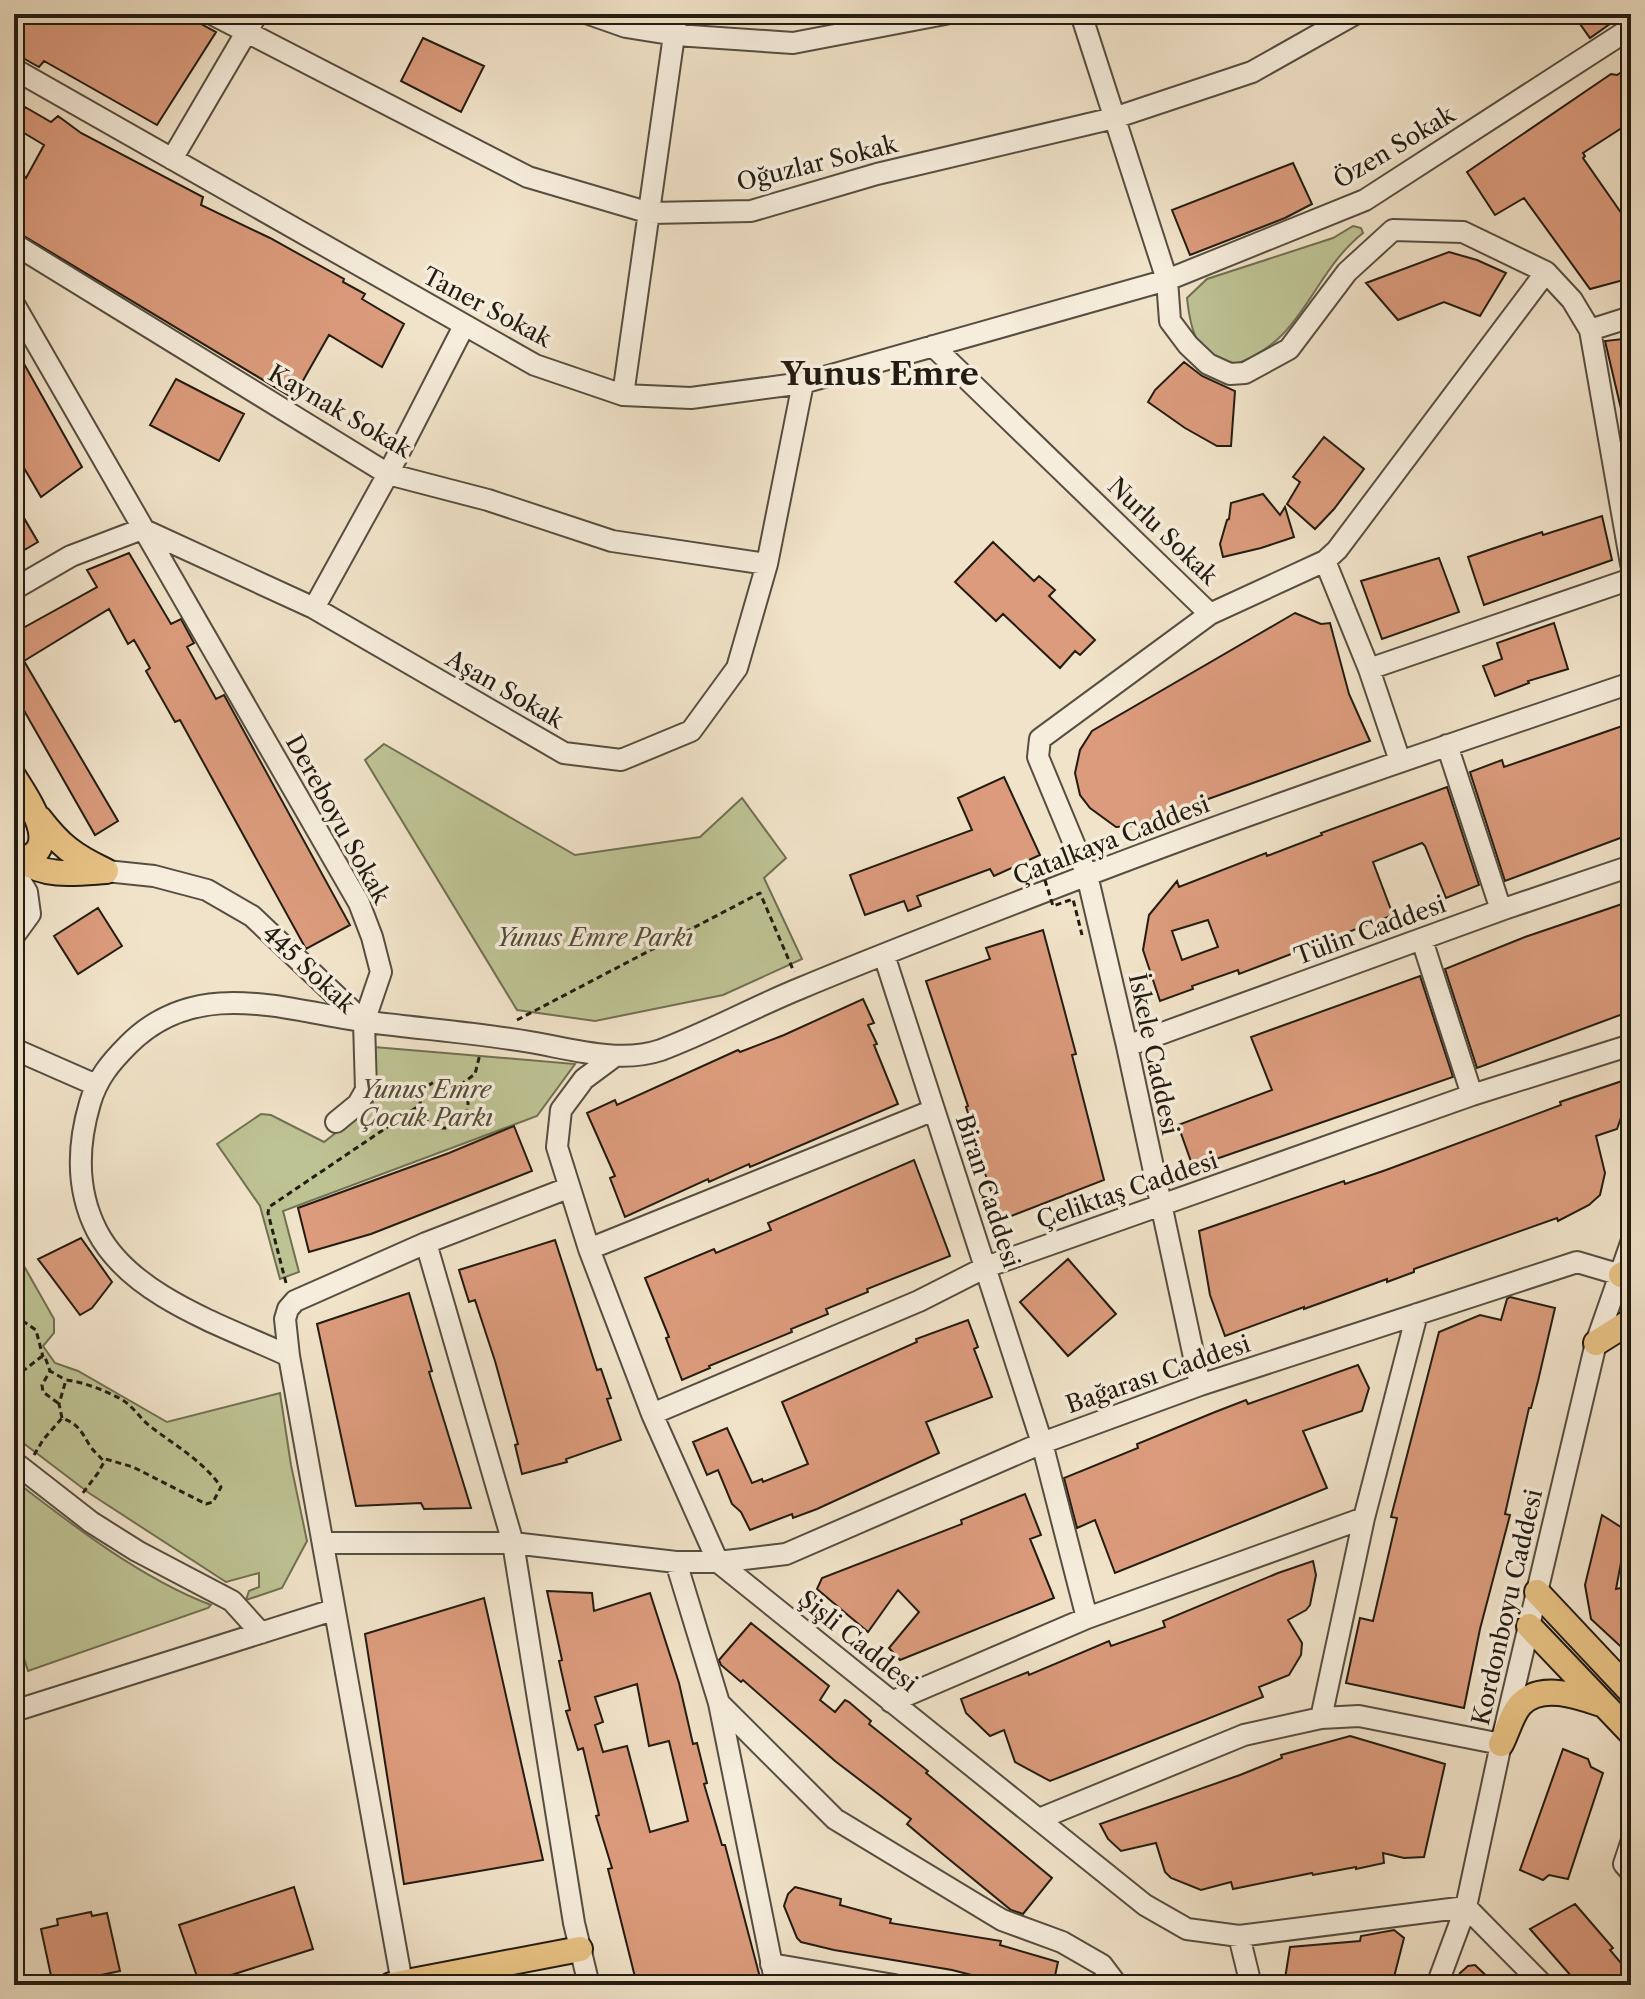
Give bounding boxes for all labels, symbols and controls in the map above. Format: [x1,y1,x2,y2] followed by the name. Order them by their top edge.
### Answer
[1328,99,1461,195] street label: Özen Sokak
[734,129,901,197] street label: Oğuzlar Sokak
[418,261,557,354] street label: Taner Sokak
[780,354,979,393] district label: Yunus Emre
[263,358,418,464] street label: Kaynak Sokak
[1102,471,1225,591] street label: Nurlu Sokak
[440,643,570,735] street label: Aşan Sokak
[280,730,397,909] street label: Dereboyu Sokak
[1009,789,1213,891] street label: Çatalkaya Caddesi
[1290,889,1450,971] street label: Tülin Caddesi
[257,919,362,1020] street label: 445 Sokak
[497,923,693,952] park label: Yunus Emre Parkı
[1123,970,1186,1137] street label: İskele Caddesi
[359,1075,493,1132] park label: Yunus Emre Çocuk Parkı
[950,1111,1026,1271] street label: Biran Caddesi
[1033,1145,1221,1235] street label: Çeliktaş Caddesi
[1062,1329,1254,1419] street label: Bağarası Caddesi
[1466,1486,1548,1728] street label: Kordonboyu Caddesi
[793,1584,923,1698] street label: Şişli Caddesi

